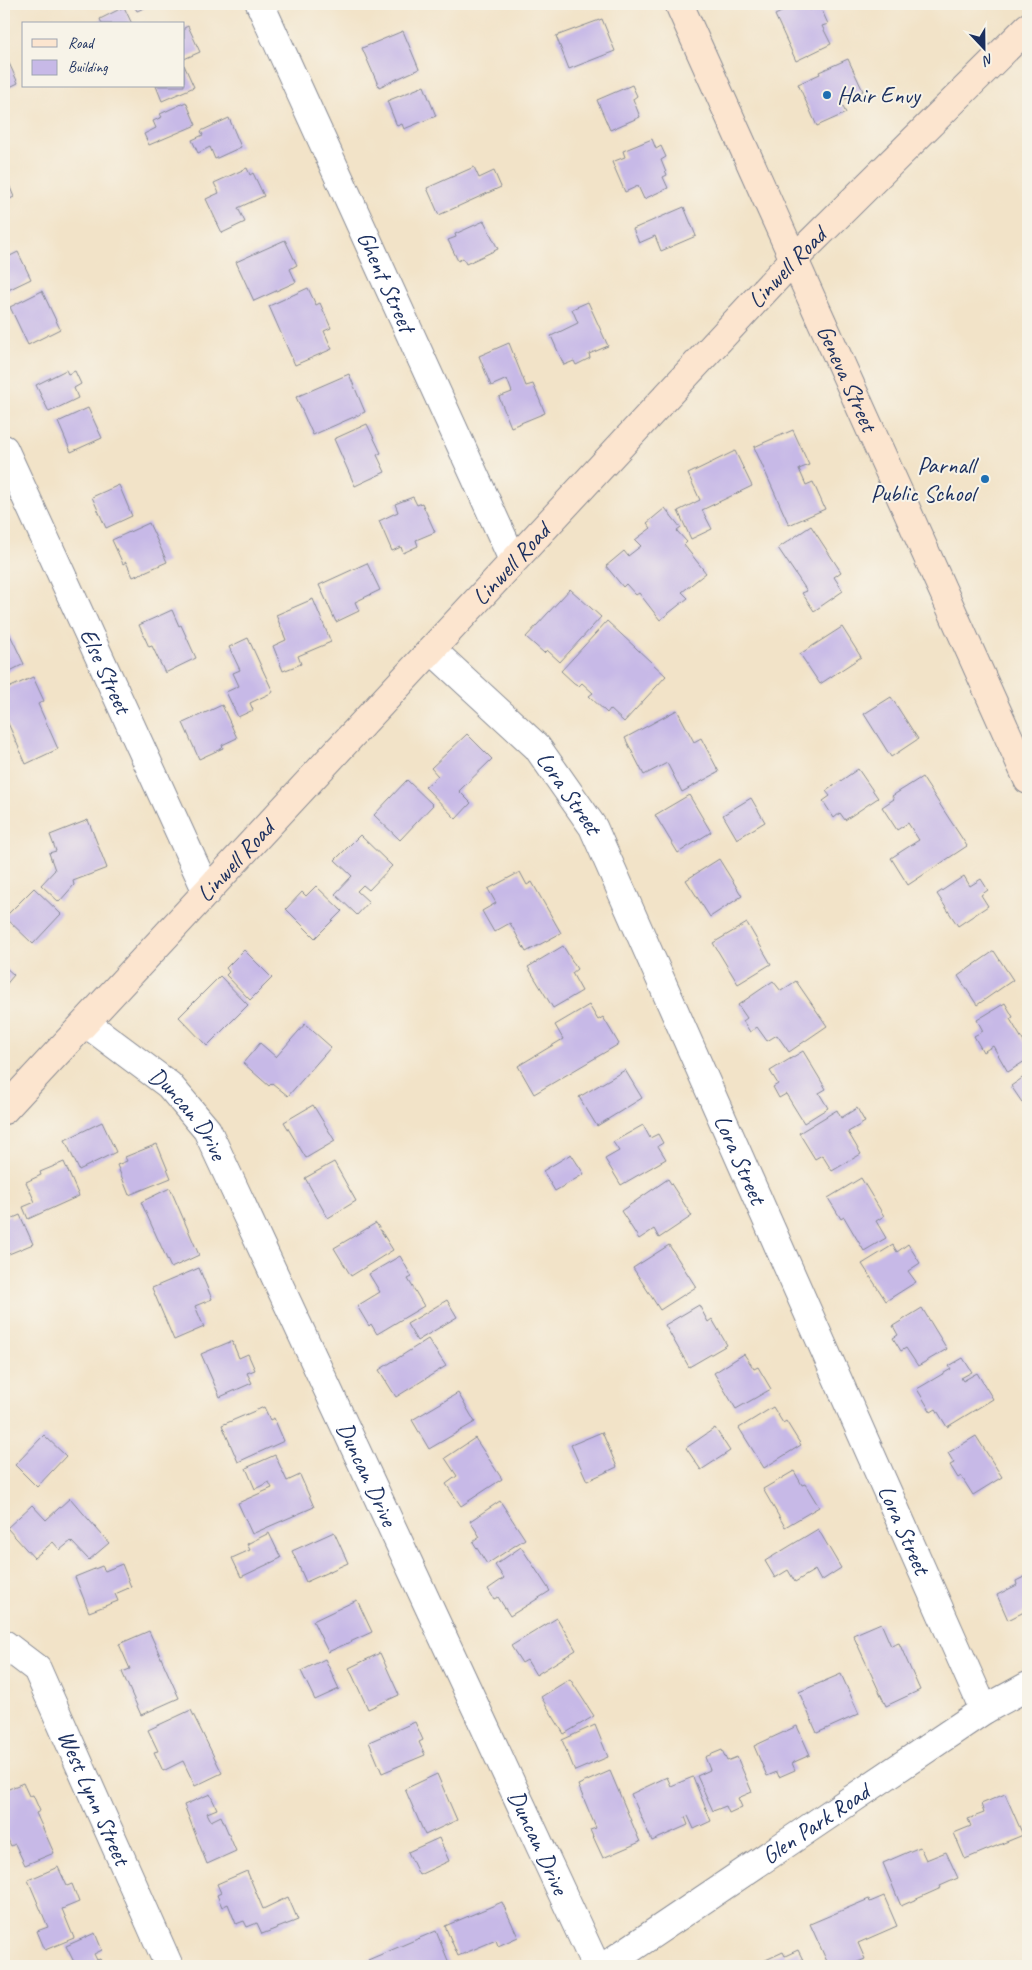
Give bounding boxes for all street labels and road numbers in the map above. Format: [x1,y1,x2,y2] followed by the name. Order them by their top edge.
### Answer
[741,218,835,314] street label: Linwell Road
[350,227,423,339] street label: Ghent Street
[810,320,885,438] street label: Geneva Street
[466,514,559,611] street label: Linwell Road
[73,623,139,720] street label: Else Street
[530,746,610,840] street label: Lora Street
[190,811,283,908] street label: Linwell Road
[143,1060,235,1167] street label: Duncan Drive
[707,1110,774,1210] street label: Lora Street
[330,1417,405,1533] street label: Duncan Drive
[871,1480,938,1581] street label: Lora Street
[51,1725,138,1871] street label: West Lynn Street
[756,1775,878,1871] street label: Glen Park Road
[501,1785,576,1901] street label: Duncan Drive

